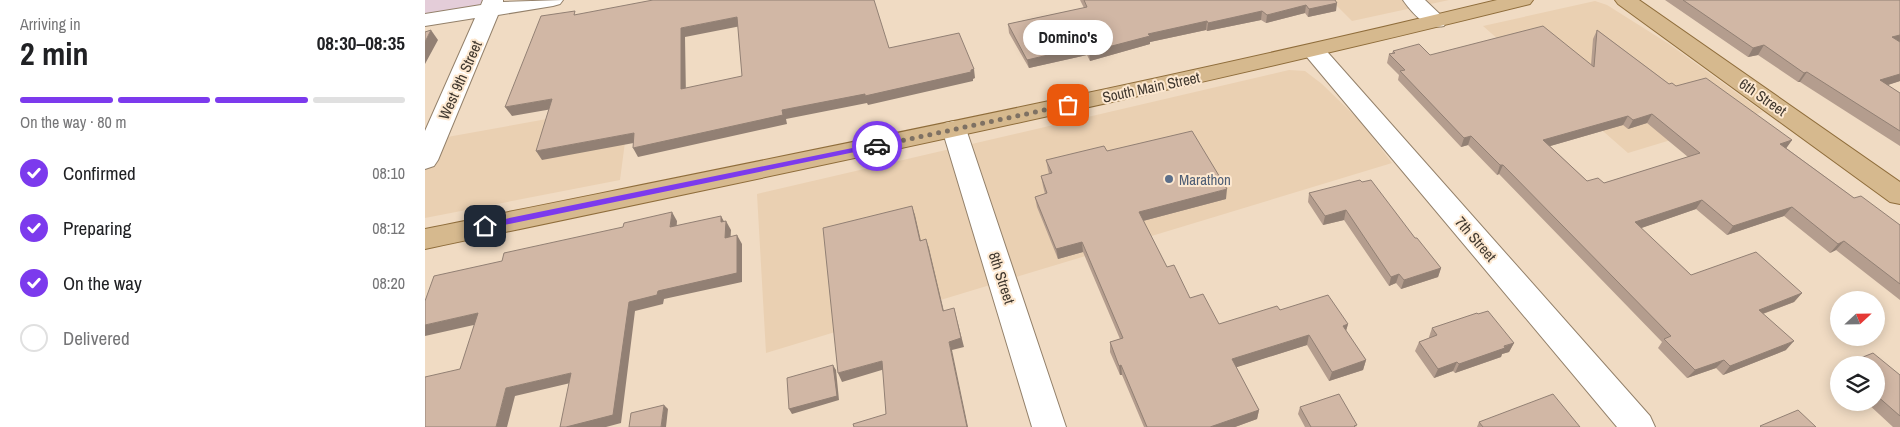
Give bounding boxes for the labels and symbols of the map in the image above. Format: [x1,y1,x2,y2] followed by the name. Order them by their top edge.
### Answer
[1023,20,1113,55] callout: Domino's
[433,37,487,123] street label: West 9th Street
[1100,66,1202,108] street label: South Main Street
[1735,73,1791,121] street label: 6th Street
[1047,84,1089,126] pin
[852,121,902,171] courier
[1179,169,1231,190] place label: Marathon
[1163,173,1175,185] marker: Marathon
[464,205,506,247] pin
[1451,212,1502,266] street label: 7th Street
[984,249,1020,307] street label: 8th Street
[1830,291,1885,346] north arrow

